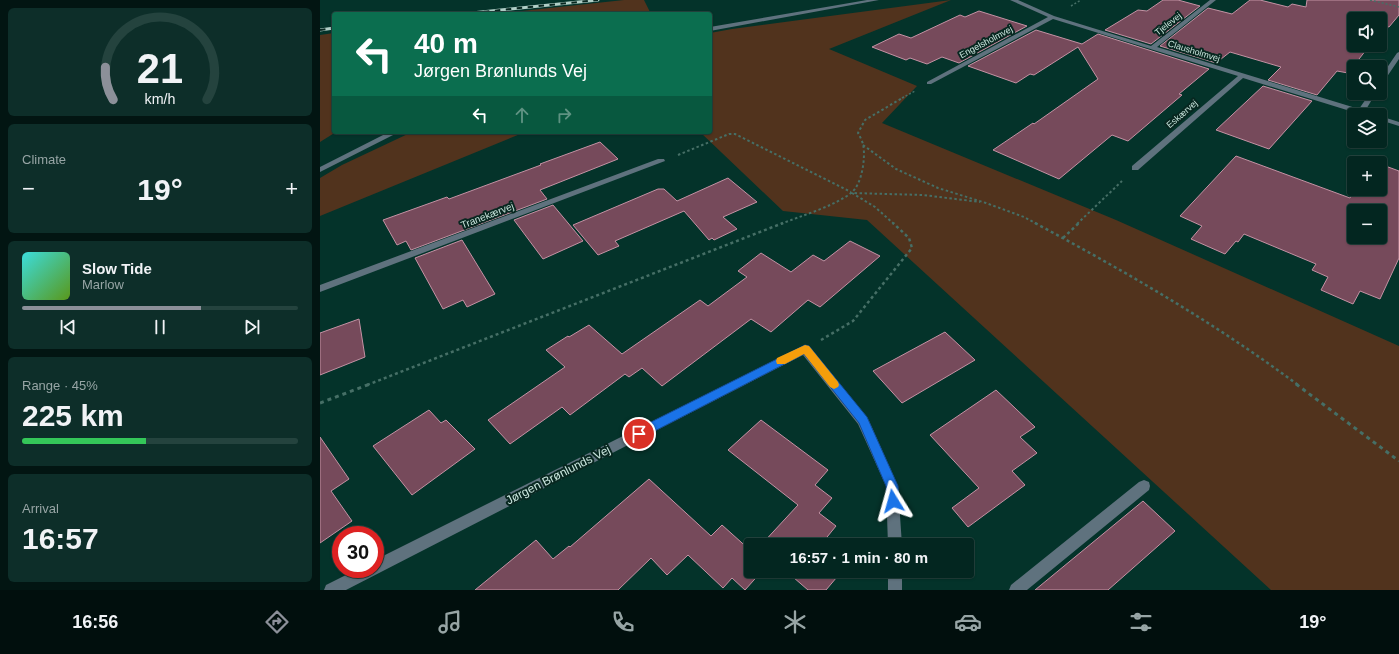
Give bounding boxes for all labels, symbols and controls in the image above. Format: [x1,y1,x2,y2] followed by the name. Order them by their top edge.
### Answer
[1153,11,1183,37] street label: Tjelevej
[1347,12,1387,244] map controls
[1347,12,1387,52] button: sound
[958,24,1014,60] street label: Engelsholmvej
[348,28,400,80] icon: left
[414,28,478,59] text: 40 m
[1167,38,1221,64] street label: Clausholmvej
[137,45,183,92] text: 21
[1347,60,1387,100] button: search
[414,61,587,81] text: Jørgen Brønlunds Vej
[145,91,176,107] text: km/h
[1165,98,1199,130] street label: Eskærvej
[469,104,491,126] icon: left
[511,104,533,126] icon: ahead
[553,104,575,126] icon: right
[1347,108,1387,148] button: layers
[22,152,66,167] text: Climate
[1347,156,1387,196] button: +
[137,173,183,206] text: 19°
[22,176,35,201] text: −
[285,176,298,201] text: +
[459,200,515,231] street label: Tranekærvej
[1347,204,1387,244] button: −
[82,260,152,277] text: Slow Tide
[82,277,124,292] text: Marlow
[57,316,79,338] icon: previous
[149,316,171,338] icon: pause
[241,316,263,338] icon: next
[22,378,98,393] text: Range · 45%
[22,399,124,432] text: 225 km
[622,417,656,451] pin
[628,423,650,445] icon: arrive
[503,443,613,507] street label: Jørgen Brønlunds Vej
[872,480,914,522] position arrow
[22,501,59,516] text: Arrival
[22,522,99,555] text: 16:57
[332,526,384,578] speed limit sign: 30
[790,549,928,566] text: 16:57 · 1 min · 80 m
[263,608,291,636] icon: directions
[436,608,464,636] icon: music
[609,608,637,636] icon: phone
[781,608,809,636] icon: climate
[954,608,982,636] icon: car
[1127,608,1155,636] icon: filters
[72,612,118,632] text: 16:56
[1299,612,1327,632] text: 19°

